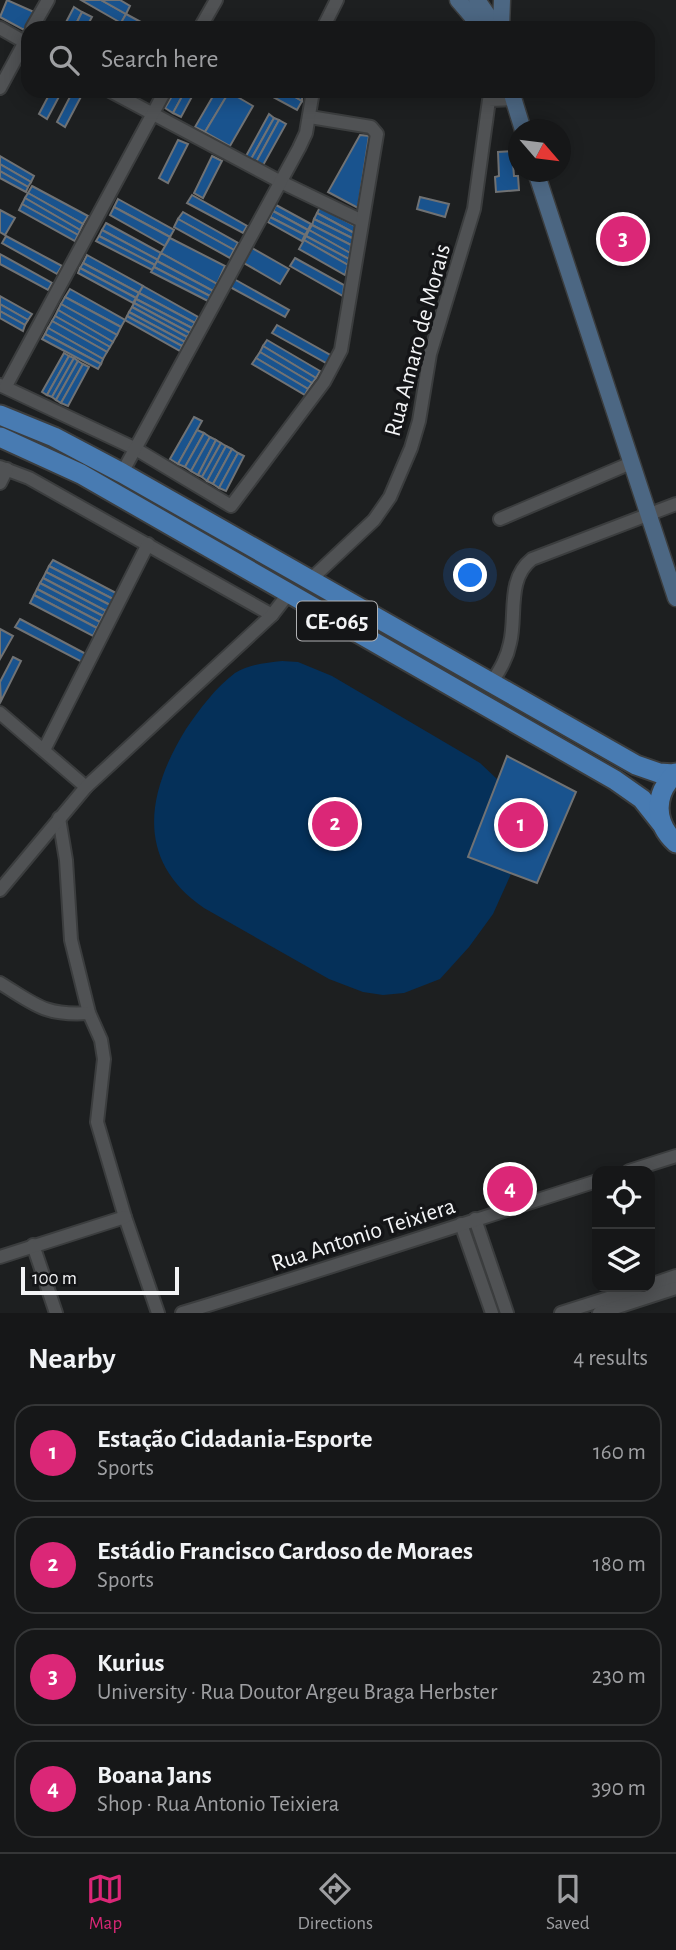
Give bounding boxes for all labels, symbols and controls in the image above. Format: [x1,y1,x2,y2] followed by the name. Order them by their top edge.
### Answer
[21,21,655,98] search box
[45,41,83,79] icon: search
[101,46,219,72] text: Search here
[508,119,571,182] north arrow
[600,213,646,265] pin: 3
[381,242,455,439] street label: Rua Amaro de Morais
[453,558,487,592] your location
[297,601,377,640] road number: CE-065
[312,798,358,850] pin: 2
[498,799,544,851] pin: 1
[487,1163,533,1215] pin: 4
[592,1166,655,1292] map controls
[592,1166,655,1229] button: locate
[268,1194,458,1276] street label: Rua Antonio Teixiera
[592,1229,655,1292] button: layers
[21,1264,178,1296] scale bar
[32,1269,77,1288] text: 100 m
[28,1344,116,1374] text: Nearby
[573,1347,648,1370] text: 4 results
[97,1426,373,1452] text: Estação Cidadania-Esporte
[49,1441,57,1464] text: 1
[593,1441,646,1464] text: 160 m
[97,1457,154,1480] text: Sports
[97,1538,473,1564] text: Estádio Francisco Cardoso de Moraes
[48,1553,58,1576] text: 2
[593,1553,646,1576] text: 180 m
[97,1569,154,1592] text: Sports
[97,1650,165,1676] text: Kurius
[48,1665,58,1688] text: 3
[592,1665,646,1688] text: 230 m
[97,1681,497,1704] text: University · Rua Doutor Argeu Braga Herbster
[97,1762,212,1788] text: Boana Jans
[47,1777,59,1800] text: 4
[591,1777,646,1800] text: 390 m
[97,1793,339,1816] text: Shop · Rua Antonio Teixiera
[86,1870,124,1935] tab: Map
[297,1870,373,1935] tab: Directions
[546,1870,590,1935] tab: Saved

